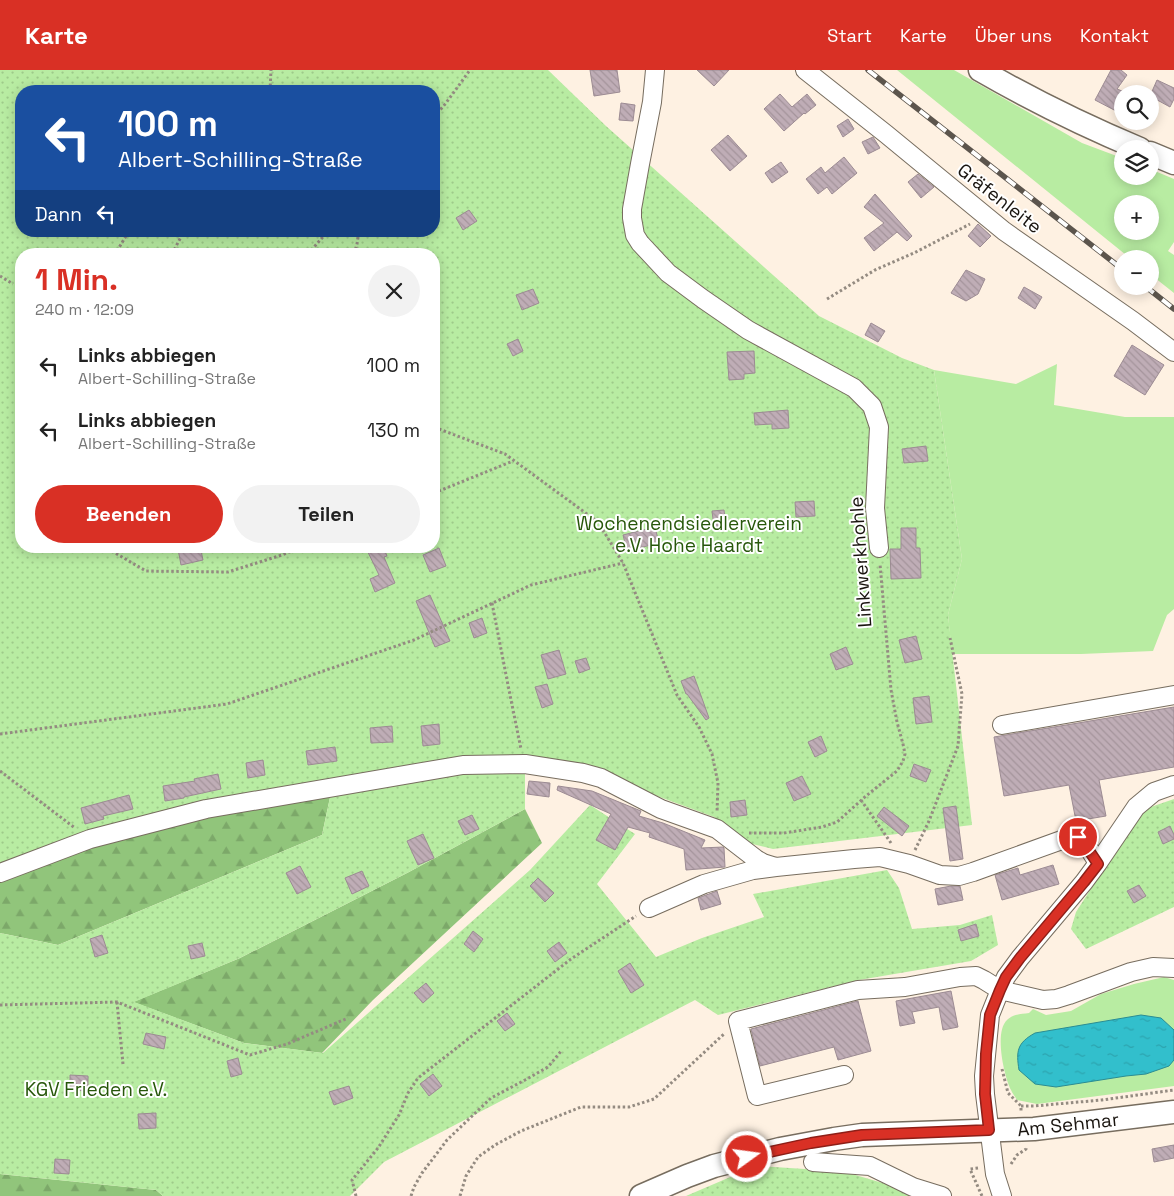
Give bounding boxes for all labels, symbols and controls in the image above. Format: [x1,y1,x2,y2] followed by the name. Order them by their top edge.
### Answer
[25,20,88,51] text: Karte
[827,24,872,47] text: Start
[900,24,947,47] text: Karte
[975,24,1052,47] text: Über uns
[1080,24,1149,47] text: Kontakt
[1114,85,1159,295] map controls
[1114,85,1159,130] button: search
[118,102,218,146] text: 100 m
[35,105,100,170] icon: left
[1114,140,1159,185] button: layers
[118,145,363,173] text: Albert-Schilling-Straße
[952,158,1047,239] street label: Gräfenleite
[1114,195,1159,240] button: +
[92,200,120,228] icon: left
[35,202,82,227] text: Dann
[1114,250,1159,295] button: −
[35,260,118,299] text: 1 Min.
[368,265,420,317] button: close
[35,299,134,320] text: 240 m · 12:09
[78,343,216,368] text: Links abbiegen
[35,352,63,380] icon: left
[366,353,420,378] text: 100 m
[78,368,256,389] text: Albert-Schilling-Straße
[78,408,216,433] text: Links abbiegen
[35,417,63,445] icon: left
[367,418,420,443] text: 130 m
[78,433,256,454] text: Albert-Schilling-Straße
[35,485,223,543] button: Beenden
[233,485,420,543] button: Teilen
[843,495,878,628] street label: Linkwerkhohle
[576,511,802,558] park label: Wochenendsiedlerverein e.V. Hohe Haardt
[1057,816,1099,858] pin
[1064,823,1092,851] icon: arrive
[25,1077,167,1102] park label: KGV Frieden e.V.
[1016,1107,1120,1142] street label: Am Sehmar
[720,1130,772,1182] position arrow

